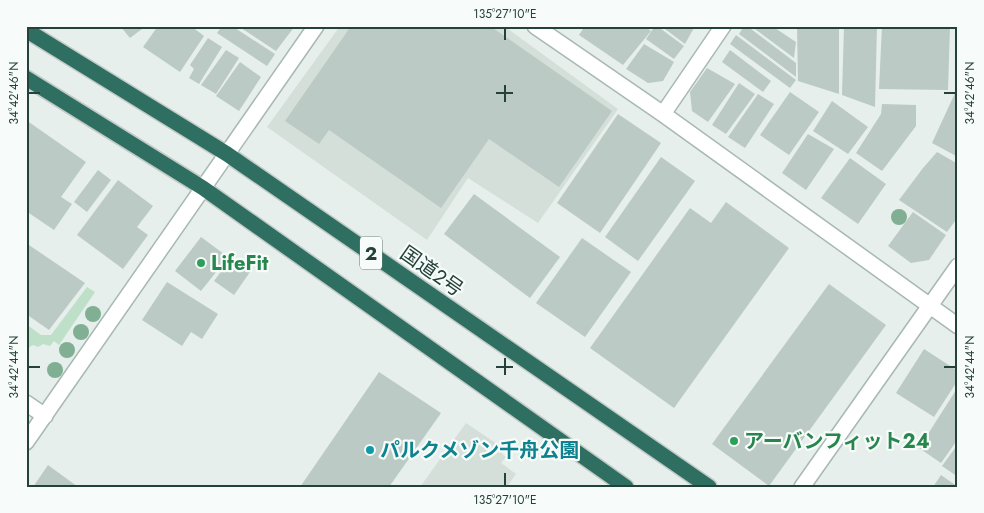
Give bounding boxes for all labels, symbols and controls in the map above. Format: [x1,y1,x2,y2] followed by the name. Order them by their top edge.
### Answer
[473,5,537,23] text: 135°27'10"E
[5,62,23,124] text: 34°42'46"N
[961,62,979,124] text: 34°42'46"N
[360,237,382,270] road number: 2
[394,239,469,304] street label: 国道2号
[211,249,269,278] place label: LifeFit
[195,257,207,269] marker: LifeFit
[5,335,23,399] text: 34°42'44"N
[961,335,979,399] text: 34°42'44"N
[744,427,930,456] place label: アーバンフィット24
[728,435,740,447] marker: アーバンフィット24
[380,436,579,465] place label: パルクメゾン千舟公園
[364,444,376,456] marker: パルクメゾン千舟公園
[473,491,537,509] text: 135°27'10"E

